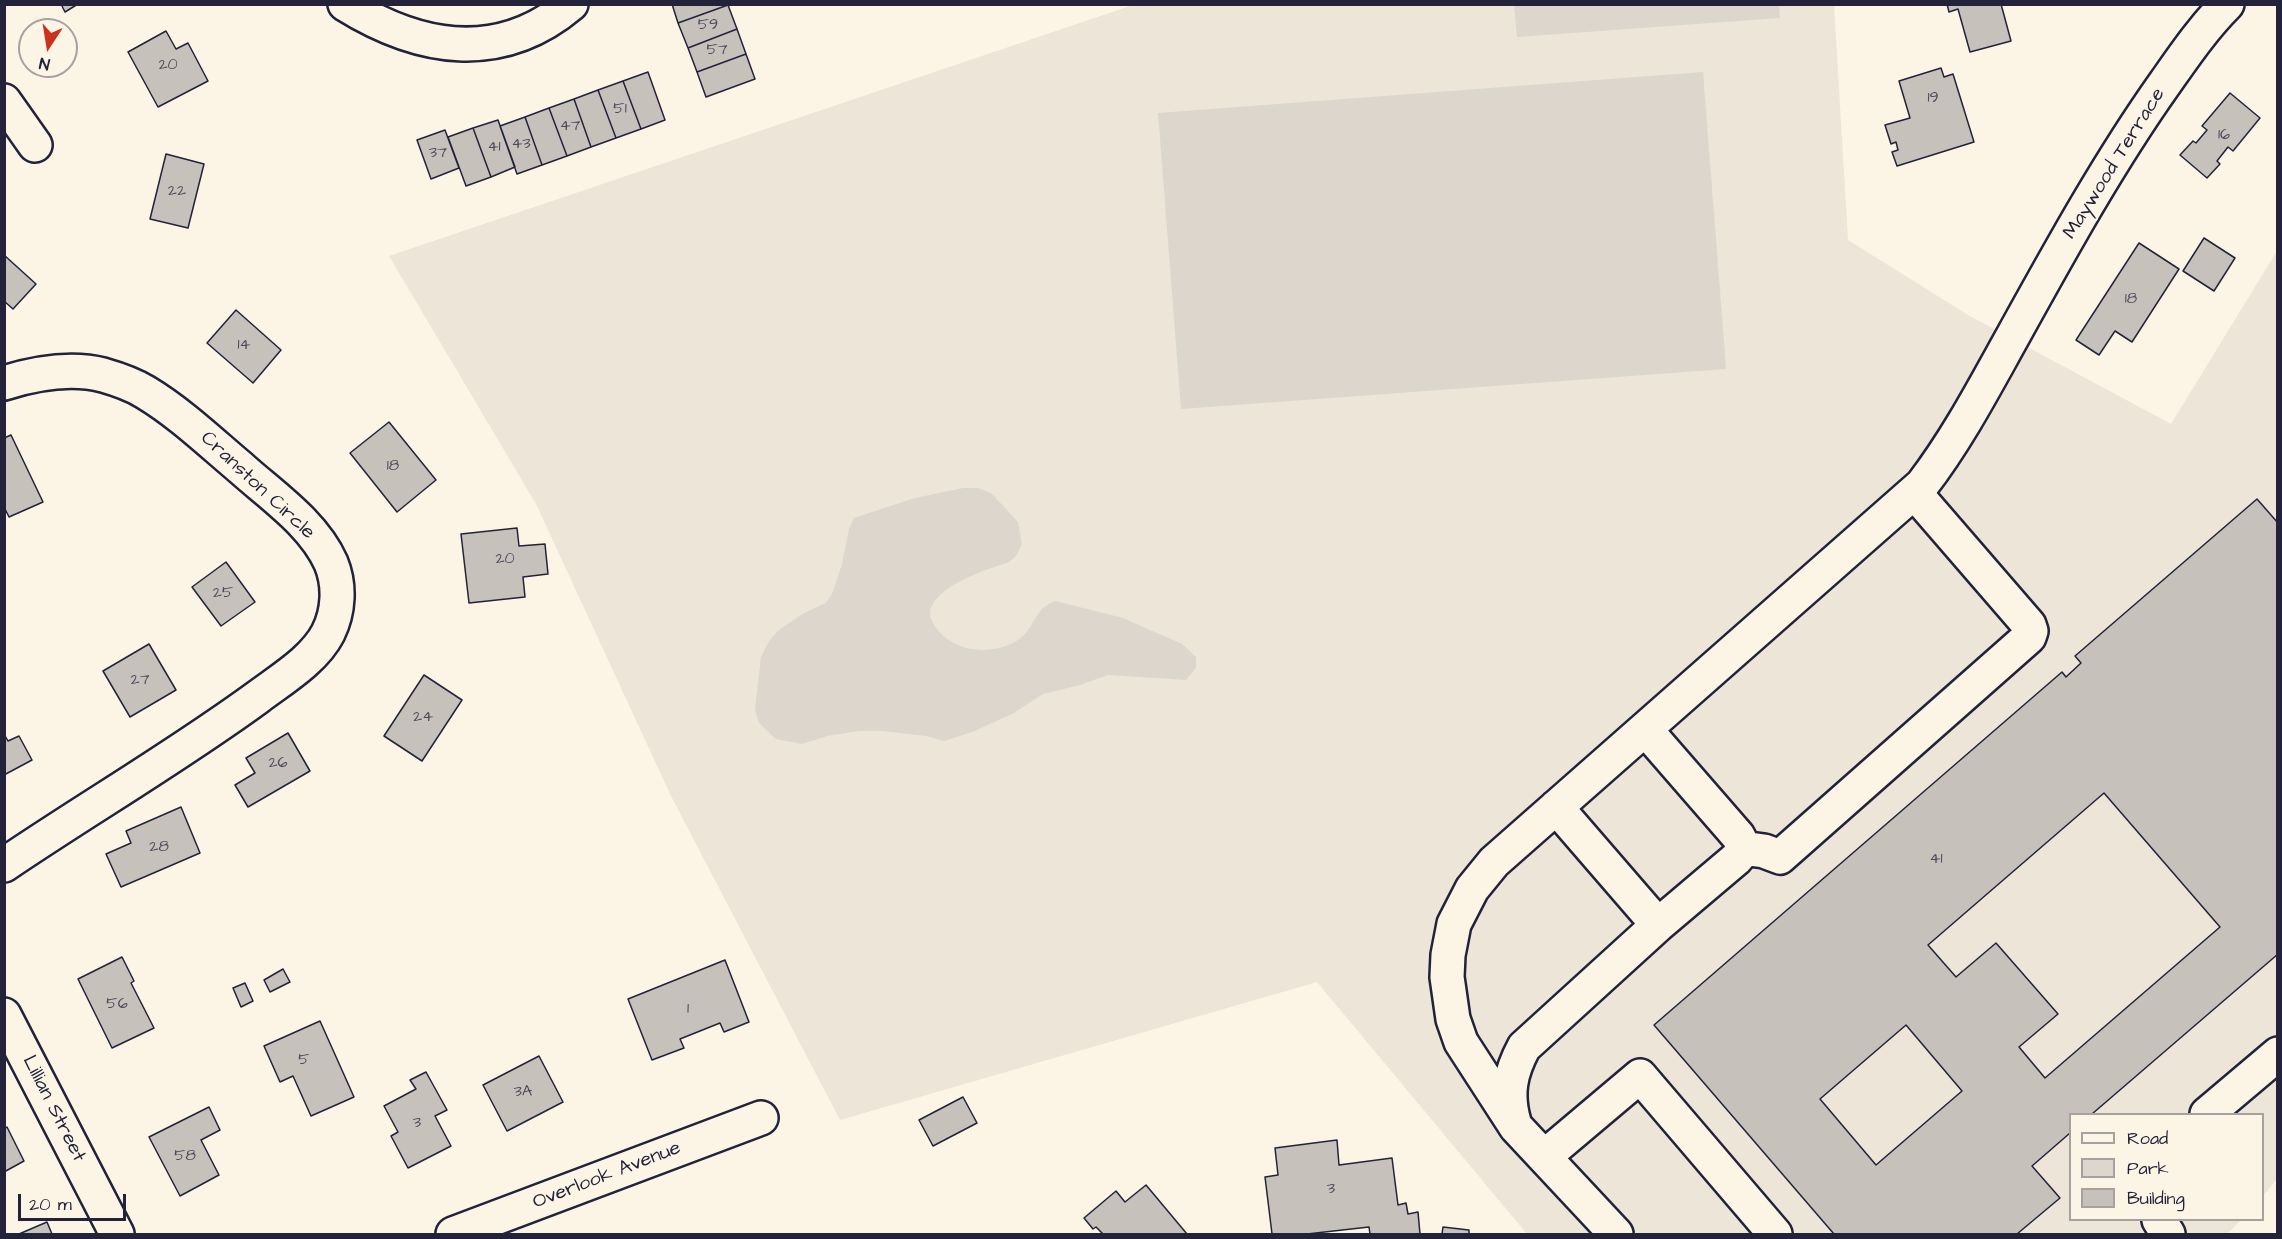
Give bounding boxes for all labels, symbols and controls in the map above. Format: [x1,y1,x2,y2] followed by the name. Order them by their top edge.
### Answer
[698,16,718,36] house number: 59
[18,18,78,78] north arrow
[706,41,728,61] house number: 57
[37,52,52,75] text: N
[158,56,178,76] house number: 20
[2059,84,2171,244] street label: Maywood Terrace
[1927,89,1939,109] house number: 19
[613,100,627,120] house number: 51
[560,117,580,137] house number: 47
[2218,126,2230,146] house number: 16
[511,135,531,155] house number: 43
[488,138,500,158] house number: 41
[429,144,447,164] house number: 37
[168,182,186,202] house number: 22
[2125,290,2137,310] house number: 18
[238,336,250,356] house number: 14
[195,427,319,545] street label: Cranston Circle
[387,457,399,477] house number: 18
[495,550,515,570] house number: 20
[213,584,233,604] house number: 25
[130,671,150,691] house number: 27
[413,708,433,728] house number: 24
[268,754,288,774] house number: 26
[149,838,169,858] house number: 28
[1930,850,1942,870] house number: 41
[106,995,128,1015] house number: 56
[687,1000,689,1020] house number: 1
[298,1051,310,1071] house number: 5
[16,1052,90,1166] street label: Lillian Street
[514,1083,532,1103] house number: 3A
[2069,1113,2264,1221] legend
[413,1114,421,1134] house number: 3
[2127,1126,2168,1151] text: Road
[530,1137,684,1215] street label: Overlook Avenue
[174,1147,196,1167] house number: 58
[2127,1156,2169,1181] text: Park
[1327,1180,1335,1200] house number: 3
[21,1182,129,1220] scale bar
[2127,1186,2185,1211] text: Building
[29,1192,72,1217] text: 20 m

